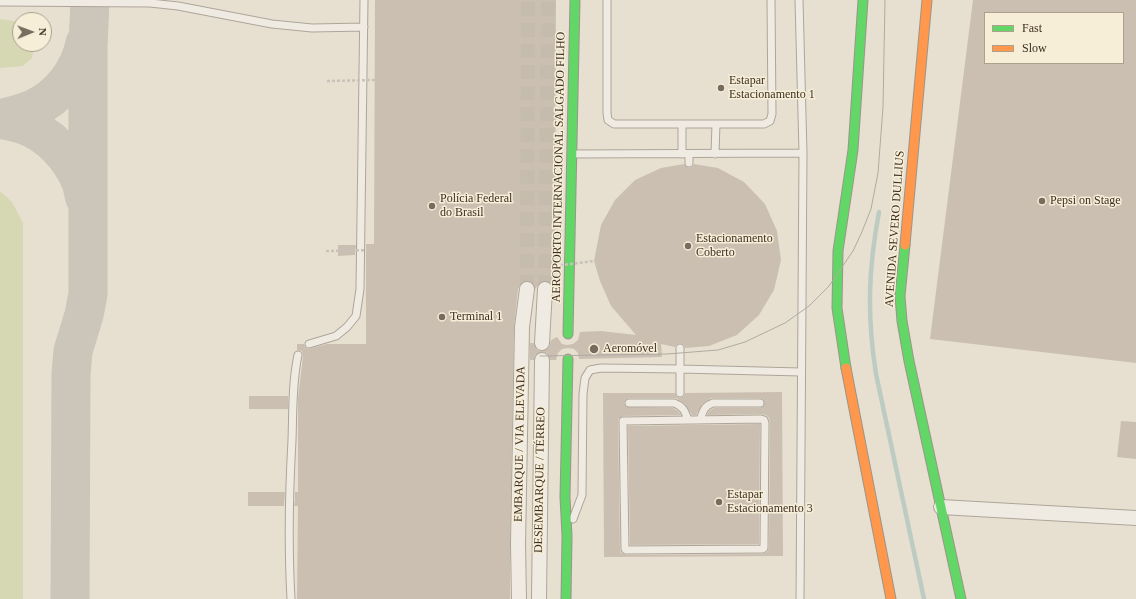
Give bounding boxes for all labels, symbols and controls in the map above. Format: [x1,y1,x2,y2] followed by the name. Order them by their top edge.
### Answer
[12,12,52,52] north arrow
[984,12,1124,64] legend
[1022,21,1042,35] text: Fast
[37,28,49,36] text: N
[549,32,569,302] street label: AEROPORTO INTERNACIONAL SALGADO FILHO
[1022,41,1047,55] text: Slow
[729,74,815,102] place label: Estapar Estacionamento 1
[716,83,726,93] marker: Estapar Estacionamento 1
[882,150,908,308] street label: AVENIDA SEVERO DULLIUS
[440,192,512,220] place label: Polícia Federal do Brasil
[1050,194,1121,208] place label: Pepsi on Stage
[1037,196,1047,206] marker: Pepsi on Stage
[427,201,437,211] marker: Polícia Federal do Brasil
[696,232,773,260] place label: Estacionamento Coberto
[683,241,693,251] marker: Estacionamento Coberto
[450,310,502,324] place label: Terminal 1
[437,312,447,322] marker: Terminal 1
[603,342,657,356] place label: Aeromóvel
[588,343,600,355] marker: Aeromóvel
[511,366,529,522] street label: EMBARQUE / VIA ELEVADA
[532,407,548,553] street label: DESEMBARQUE / TÉRREO
[727,488,813,516] place label: Estapar Estacionamento 3
[714,497,724,507] marker: Estapar Estacionamento 3

